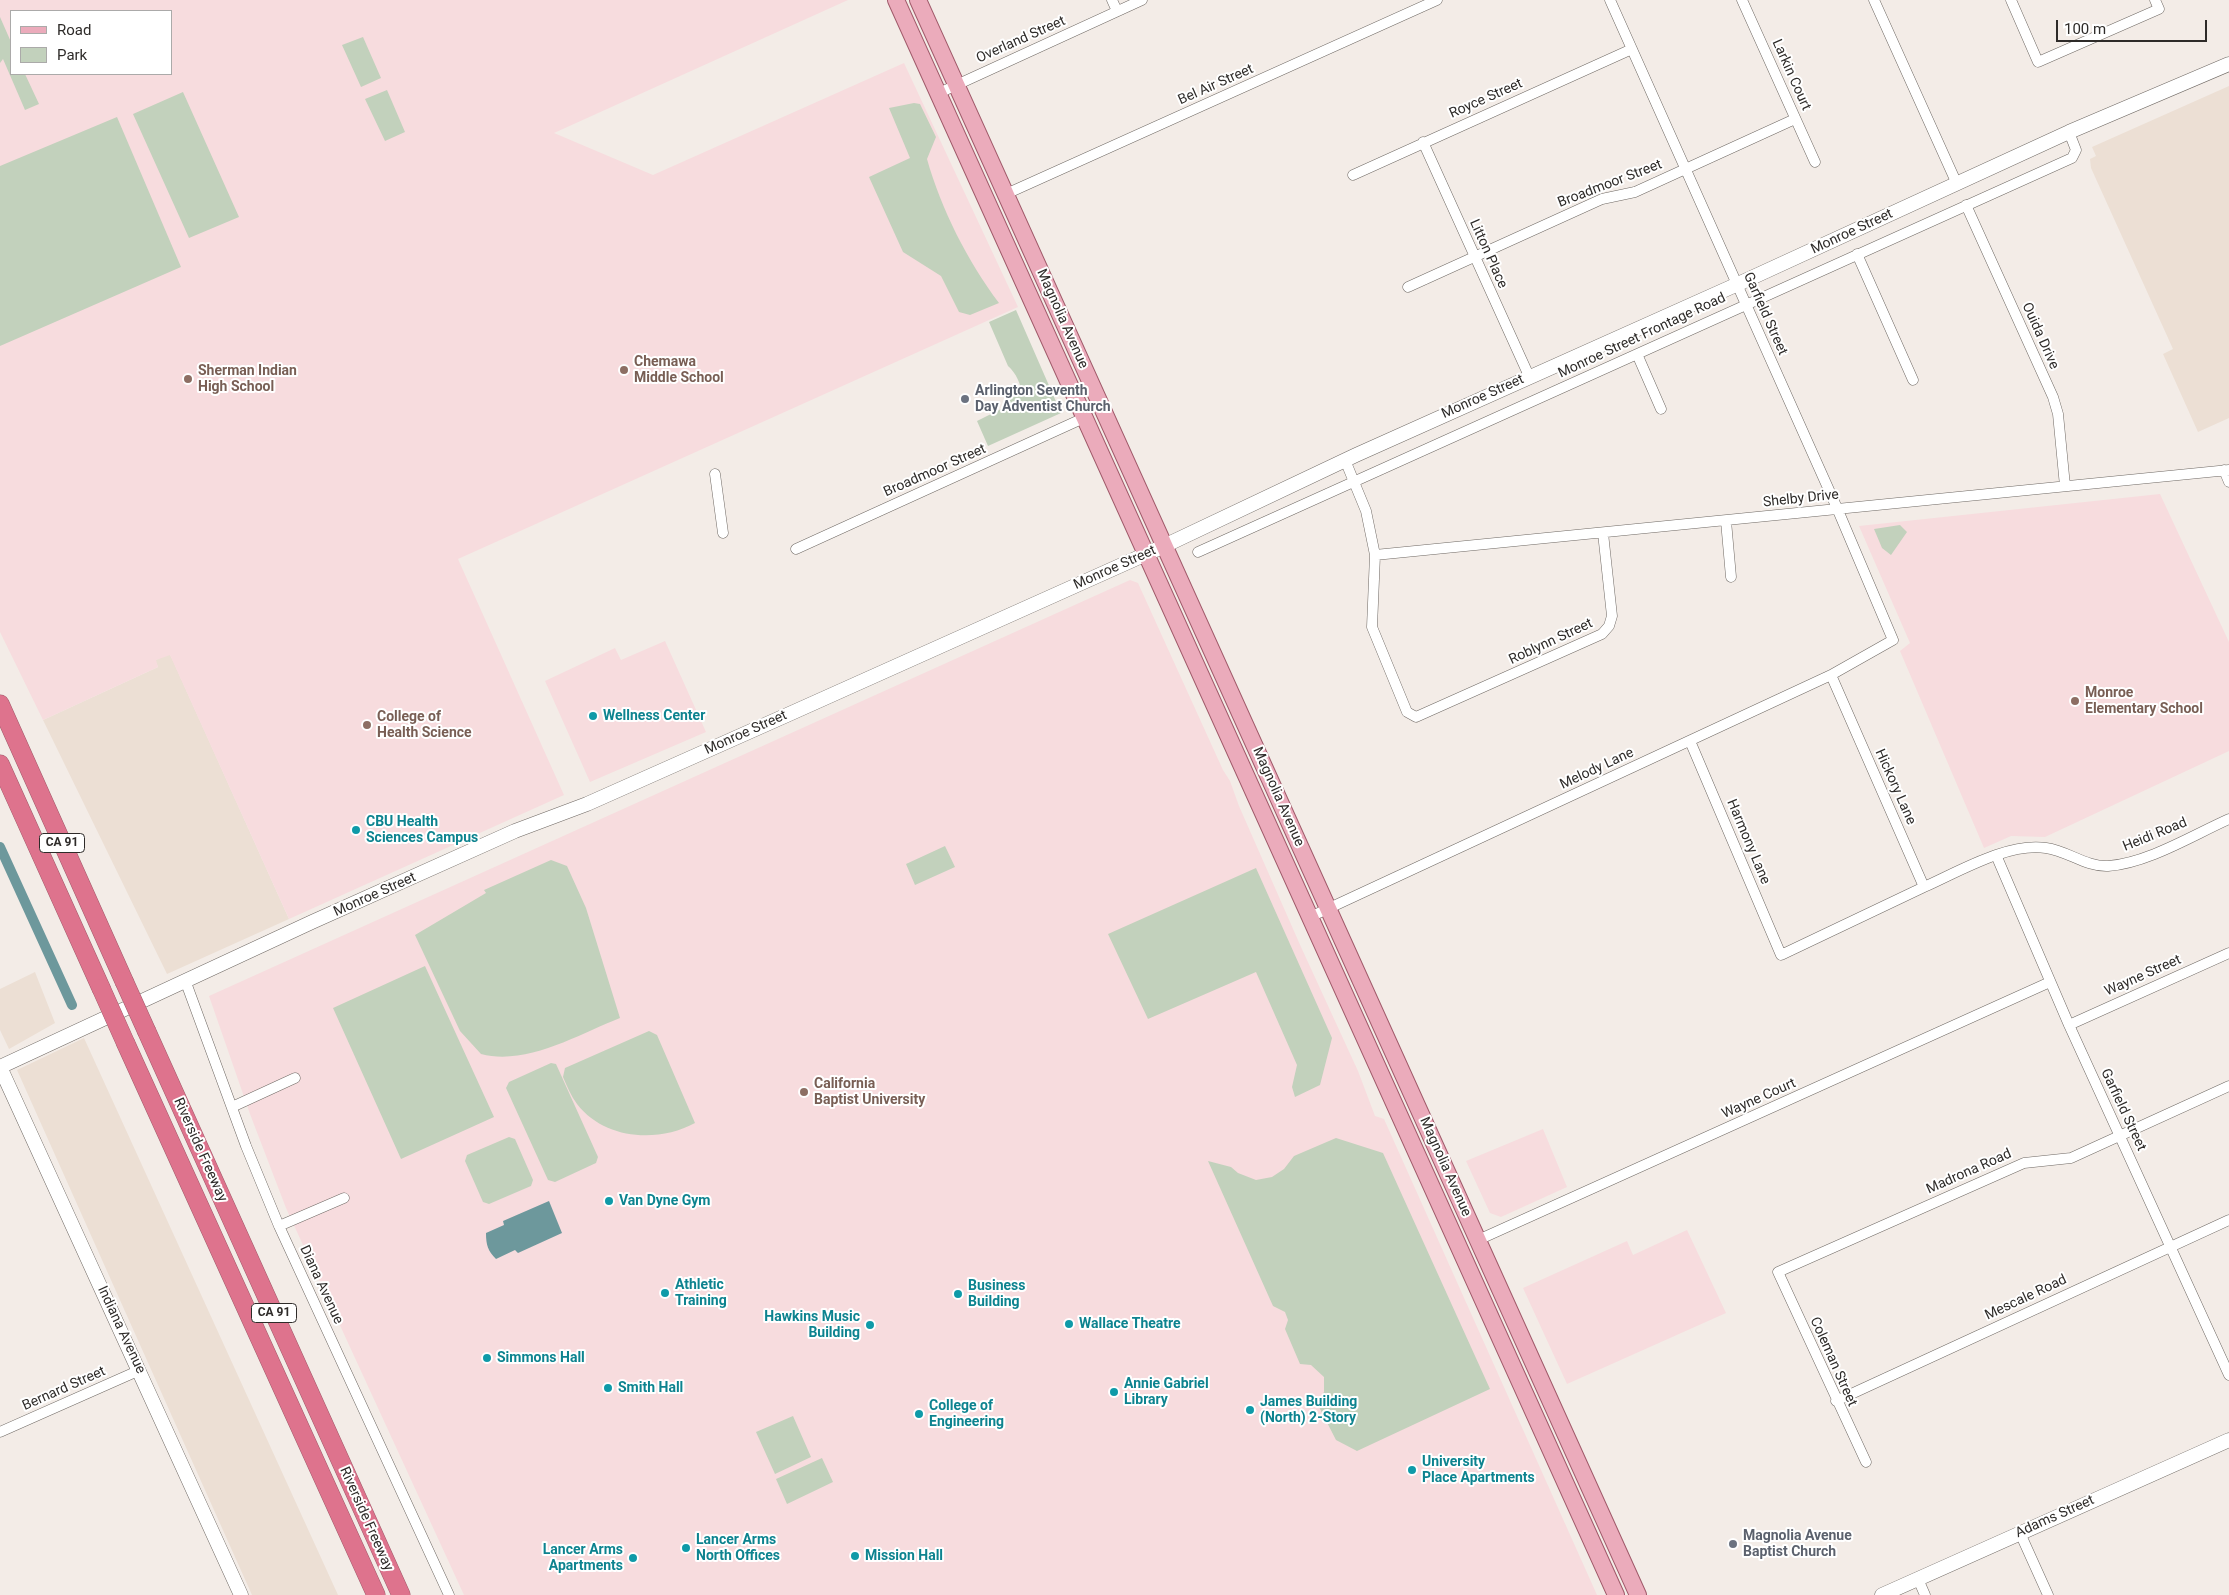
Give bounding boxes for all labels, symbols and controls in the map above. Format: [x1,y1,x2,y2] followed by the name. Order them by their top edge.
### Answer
[10,10,172,75] legend
[2059,10,2210,42] scale bar
[974,13,1068,67] street label: Overland Street
[2064,20,2106,38] text: 100 m
[57,21,91,39] text: Road
[1768,37,1814,113] street label: Larkin Court
[57,46,87,64] text: Park
[1176,61,1256,109] street label: Bel Air Street
[1447,75,1525,123] street label: Royce Street
[1556,156,1664,212] street label: Broadmoor Street
[1808,206,1896,258] street label: Monroe Street
[1465,217,1511,291] street label: Litton Place
[1033,267,1091,371] street label: Magnolia Avenue
[1739,270,1791,358] street label: Garfield Street
[1556,290,1728,382] street label: Monroe Street Frontage Road
[2018,300,2062,372] street label: Ouida Drive
[634,354,724,387] place label: Chemawa Middle School
[198,363,297,396] place label: Sherman Indian High School
[618,364,630,376] marker: Chemawa Middle School
[1439,371,1527,423] street label: Monroe Street
[182,373,194,385] marker: Sherman Indian High School
[975,383,1111,416] place label: Arlington Seventh Day Adventist Church
[959,393,971,405] marker: Arlington Seventh Day Adventist Church
[881,441,989,501] street label: Broadmoor Street
[1762,487,1840,511] street label: Shelby Drive
[1071,542,1159,594] street label: Monroe Street
[1506,615,1596,669] street label: Roblynn Street
[2085,685,2203,718] place label: Monroe Elementary School
[2069,695,2081,707] marker: Monroe Elementary School
[702,707,790,759] street label: Monroe Street
[603,708,705,724] place label: Wellness Center
[377,709,472,742] place label: College of Health Science
[587,710,599,722] marker: Wellness Center
[361,719,373,731] marker: College of Health Science
[1249,745,1307,849] street label: Magnolia Avenue
[1557,745,1637,793] street label: Melody Lane
[1871,747,1919,827] street label: Hickory Lane
[1723,797,1773,887] street label: Harmony Lane
[366,814,478,846] place label: CBU Health Sciences Campus
[2120,815,2190,855] street label: Heidi Road
[350,824,362,836] marker: CBU Health Sciences Campus
[40,834,84,852] road number: CA 91
[331,869,419,921] street label: Monroe Street
[2102,952,2184,1000] street label: Wayne Street
[2097,1066,2149,1154] street label: Garfield Street
[1719,1075,1799,1123] street label: Wayne Court
[814,1076,925,1108] place label: California Baptist University
[798,1086,810,1098] marker: California Baptist University
[170,1095,230,1205] street label: Riverside Freeway
[1416,1115,1474,1219] street label: Magnolia Avenue
[1924,1146,2014,1198] street label: Madrona Road
[619,1193,710,1209] place label: Van Dyne Gym
[603,1195,615,1207] marker: Van Dyne Gym
[295,1243,347,1327] street label: Diana Avenue
[1982,1272,2070,1324] street label: Mescale Road
[675,1277,727,1310] place label: Athletic Training
[968,1278,1025,1310] place label: Business Building
[93,1283,149,1377] street label: Indiana Avenue
[659,1287,671,1299] marker: Athletic Training
[952,1288,964,1300] marker: Business Building
[252,1304,296,1322] road number: CA 91
[764,1309,860,1341] place label: Hawkins Music Building
[1806,1315,1860,1409] street label: Coleman Street
[1079,1316,1181,1332] place label: Wallace Theatre
[1063,1318,1075,1330] marker: Wallace Theatre
[864,1319,876,1331] marker: Hawkins Music Building
[497,1350,585,1366] place label: Simmons Hall
[481,1352,493,1364] marker: Simmons Hall
[20,1363,108,1415] street label: Bernard Street
[1124,1376,1209,1408] place label: Annie Gabriel Library
[618,1380,683,1396] place label: Smith Hall
[602,1382,614,1394] marker: Smith Hall
[1108,1386,1120,1398] marker: Annie Gabriel Library
[1260,1394,1357,1426] place label: James Building (North) 2-Story
[929,1398,1004,1430] place label: College of Engineering
[1244,1404,1256,1416] marker: James Building (North) 2-Story
[913,1408,925,1420] marker: College of Engineering
[1422,1454,1535,1486] place label: University Place Apartments
[336,1464,396,1574] street label: Riverside Freeway
[1406,1464,1418,1476] marker: University Place Apartments
[2013,1492,2097,1542] street label: Adams Street
[1743,1528,1852,1560] place label: Magnolia Avenue Baptist Church
[696,1532,780,1564] place label: Lancer Arms North Offices
[1727,1538,1739,1550] marker: Magnolia Avenue Baptist Church
[543,1542,623,1574] place label: Lancer Arms Apartments
[680,1542,692,1554] marker: Lancer Arms North Offices
[865,1548,943,1564] place label: Mission Hall
[849,1550,861,1562] marker: Mission Hall
[627,1552,639,1564] marker: Lancer Arms Apartments

